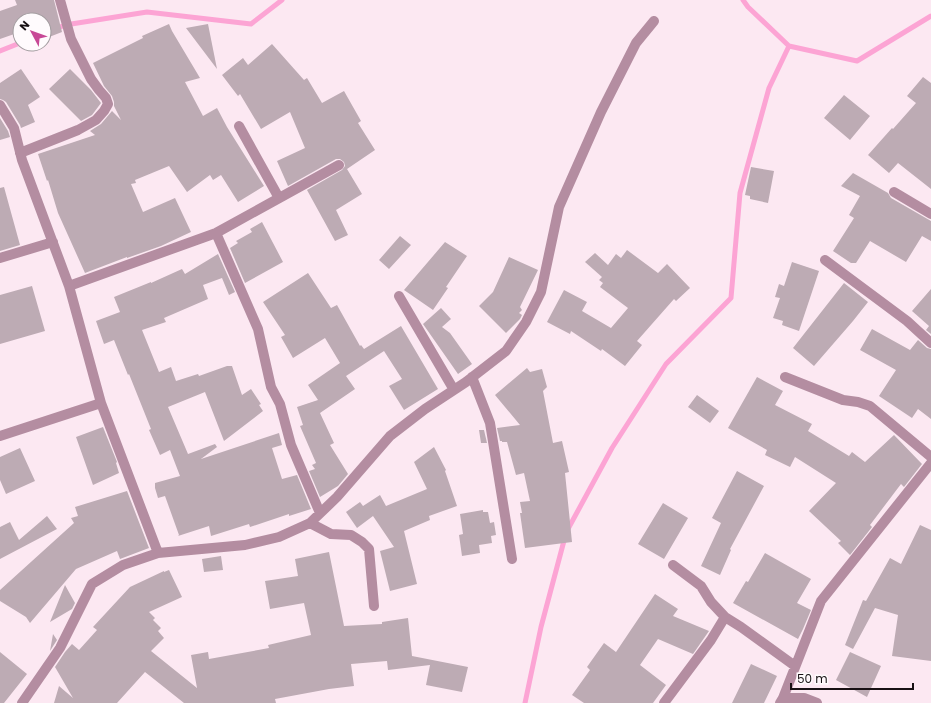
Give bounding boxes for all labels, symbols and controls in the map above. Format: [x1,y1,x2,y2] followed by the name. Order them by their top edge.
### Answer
[12,12,52,52] north arrow
[16,17,33,34] text: N
[791,665,913,691] scale bar
[797,670,828,687] text: 50 m

